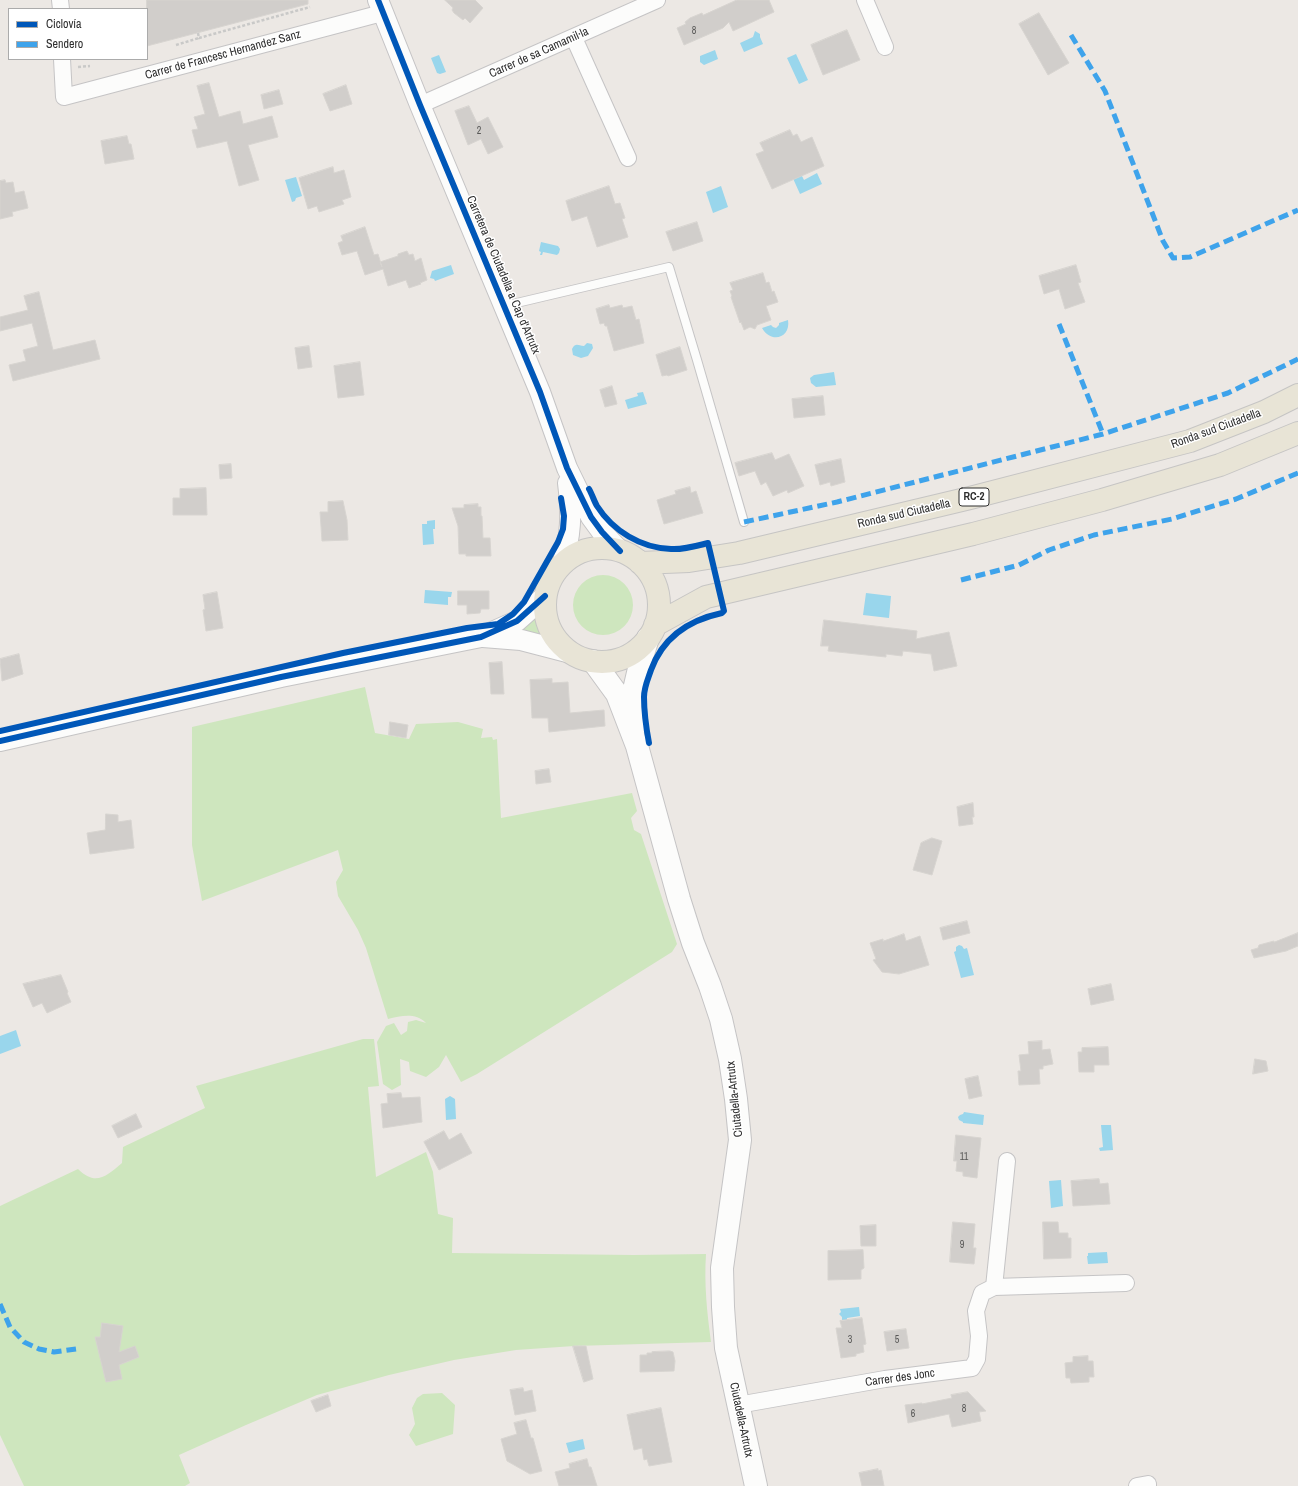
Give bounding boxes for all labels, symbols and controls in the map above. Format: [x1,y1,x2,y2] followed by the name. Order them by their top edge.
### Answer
[8,8,148,60] legend
[46,16,82,32] text: Ciclovía
[487,25,591,81] street label: Carrer de sa Camamil·la
[692,25,696,37] house number: 8
[143,27,303,83] street label: Carrer de Francesc Hernandez Sanz
[46,36,83,52] text: Sendero
[477,125,481,137] house number: 2
[463,194,543,356] street label: Carretera de Ciutadella a Cap d'Artrutx
[1169,406,1263,452] street label: Ronda sud Ciutadella
[959,488,989,506] road number: RC-2
[856,496,952,532] street label: Ronda sud Ciutadella
[724,1060,746,1138] street label: Ciutadella-Artrutx
[960,1151,968,1163] house number: 11
[960,1239,964,1251] house number: 9
[848,1334,852,1346] house number: 3
[895,1334,899,1346] house number: 5
[864,1366,936,1390] street label: Carrer des Jonc
[726,1381,756,1459] street label: Ciutadella-Artrutx
[962,1403,966,1415] house number: 8
[911,1408,915,1420] house number: 6

